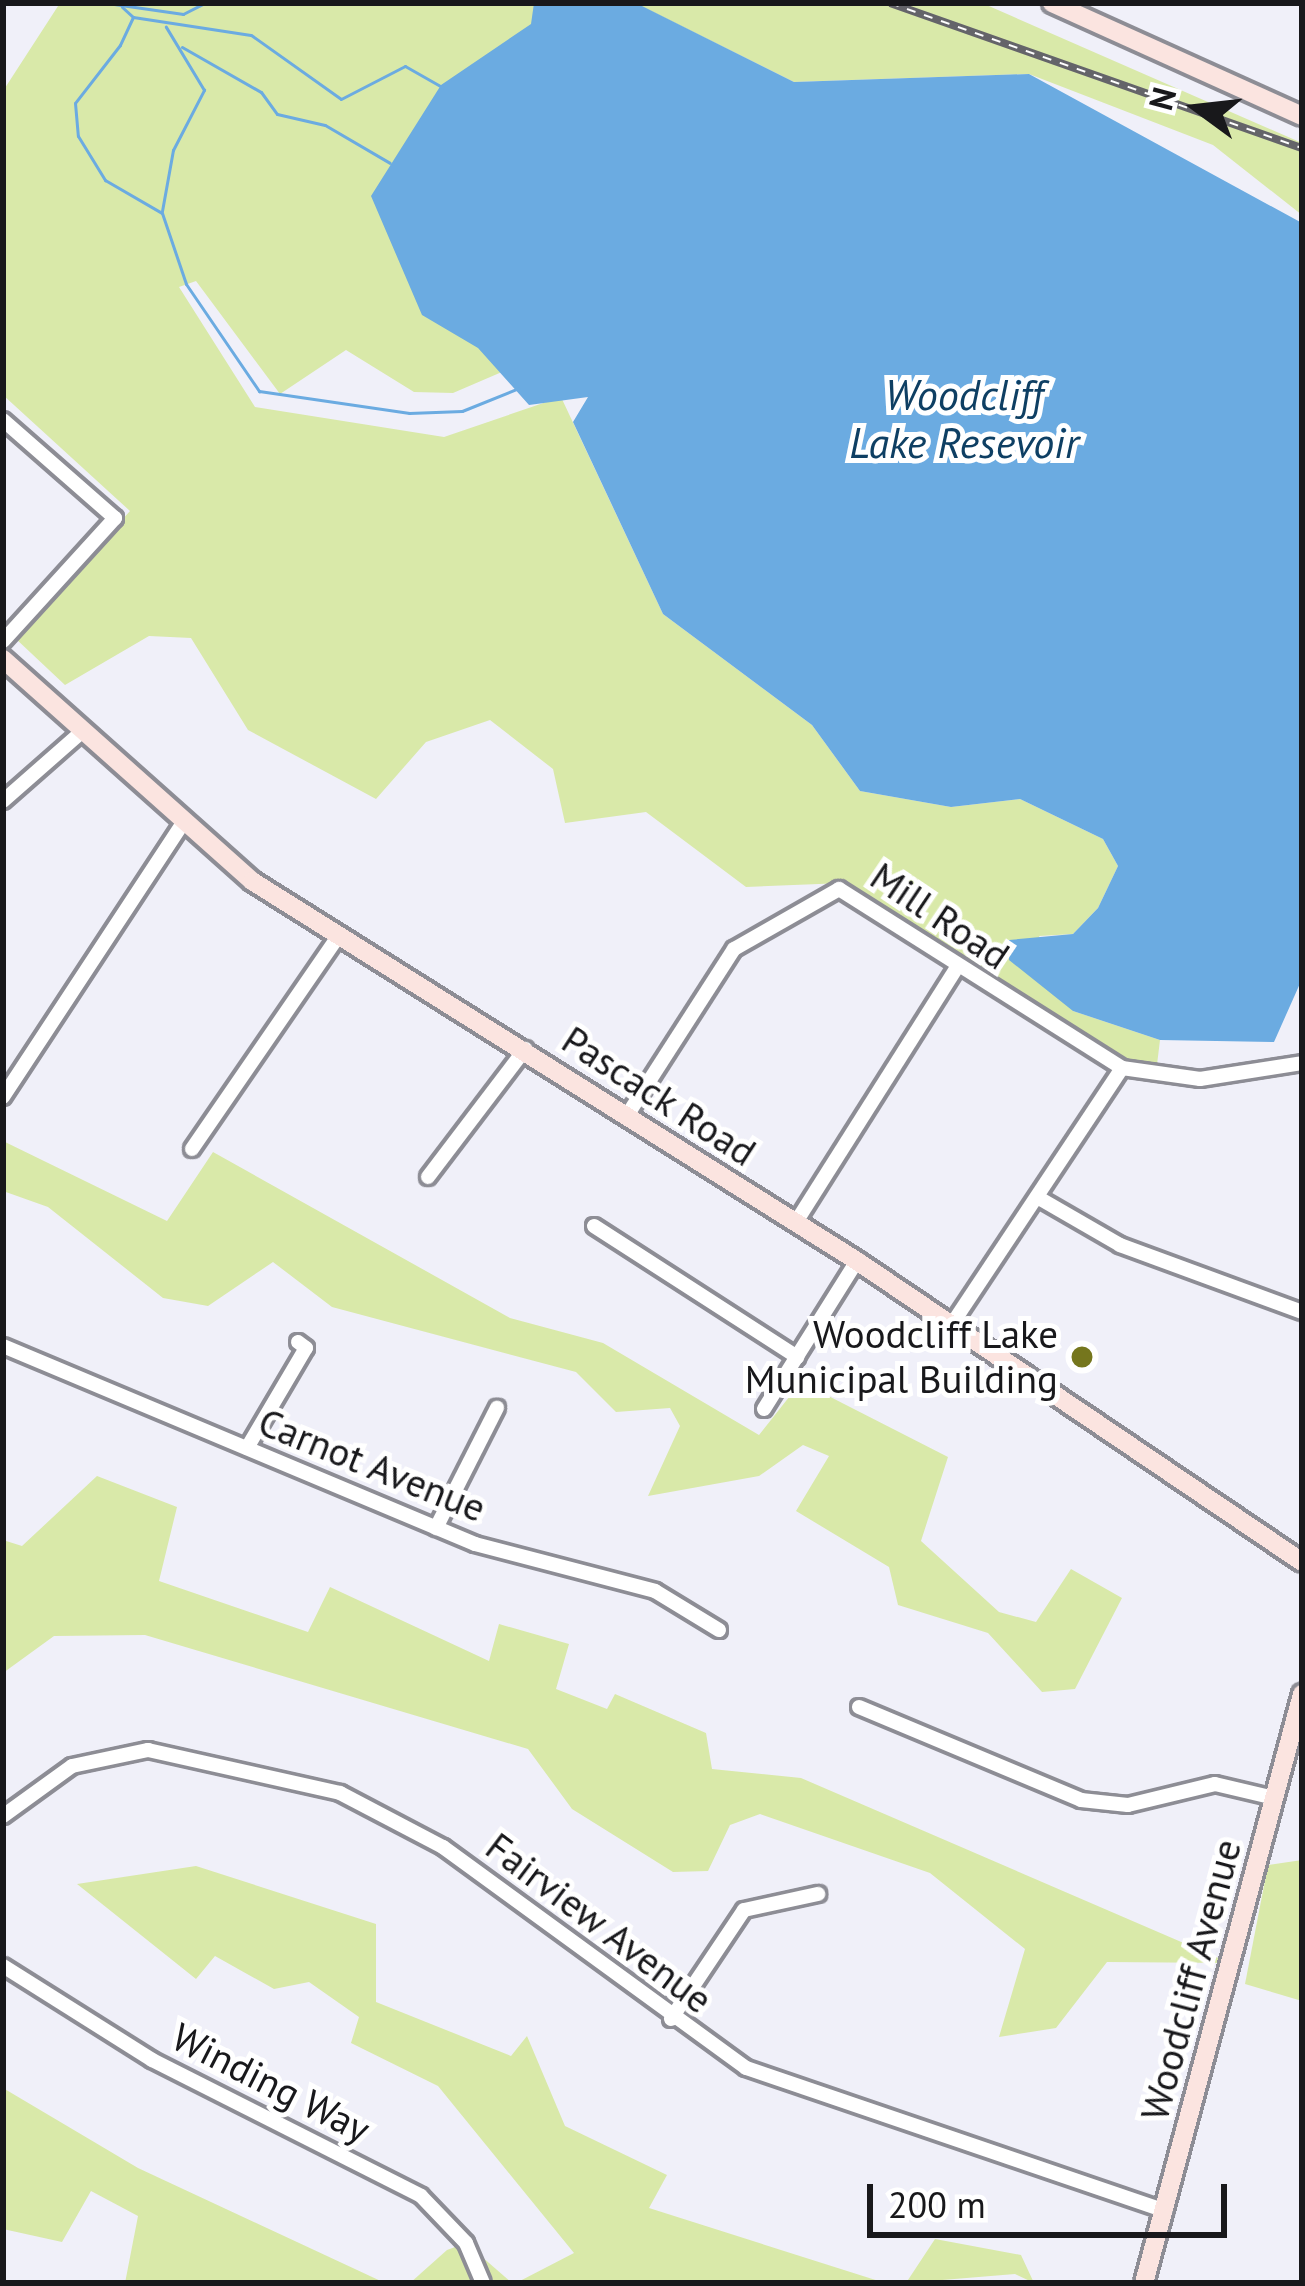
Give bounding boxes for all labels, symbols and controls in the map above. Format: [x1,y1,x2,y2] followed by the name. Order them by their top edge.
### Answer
[1137,48,1257,168] north arrow
[1138,83,1185,115] text: N
[849,370,1079,468] water label: Woodcliff Lake Resevoir
[862,853,1018,979] street label: Mill Road
[553,1016,765,1176] street label: Pascack Road
[745,1312,1058,1403] place label: Woodcliff Lake Municipal Building
[1069,1344,1095,1370] marker: Woodcliff Lake Municipal Building
[251,1398,493,1532] street label: Carnot Avenue
[476,1822,722,2024] street label: Fairview Avenue
[1131,1834,1251,2126] street label: Woodcliff Avenue
[164,2013,378,2153] street label: Winding Way
[873,2160,1233,2234] scale bar
[888,2181,986,2228] text: 200 m

